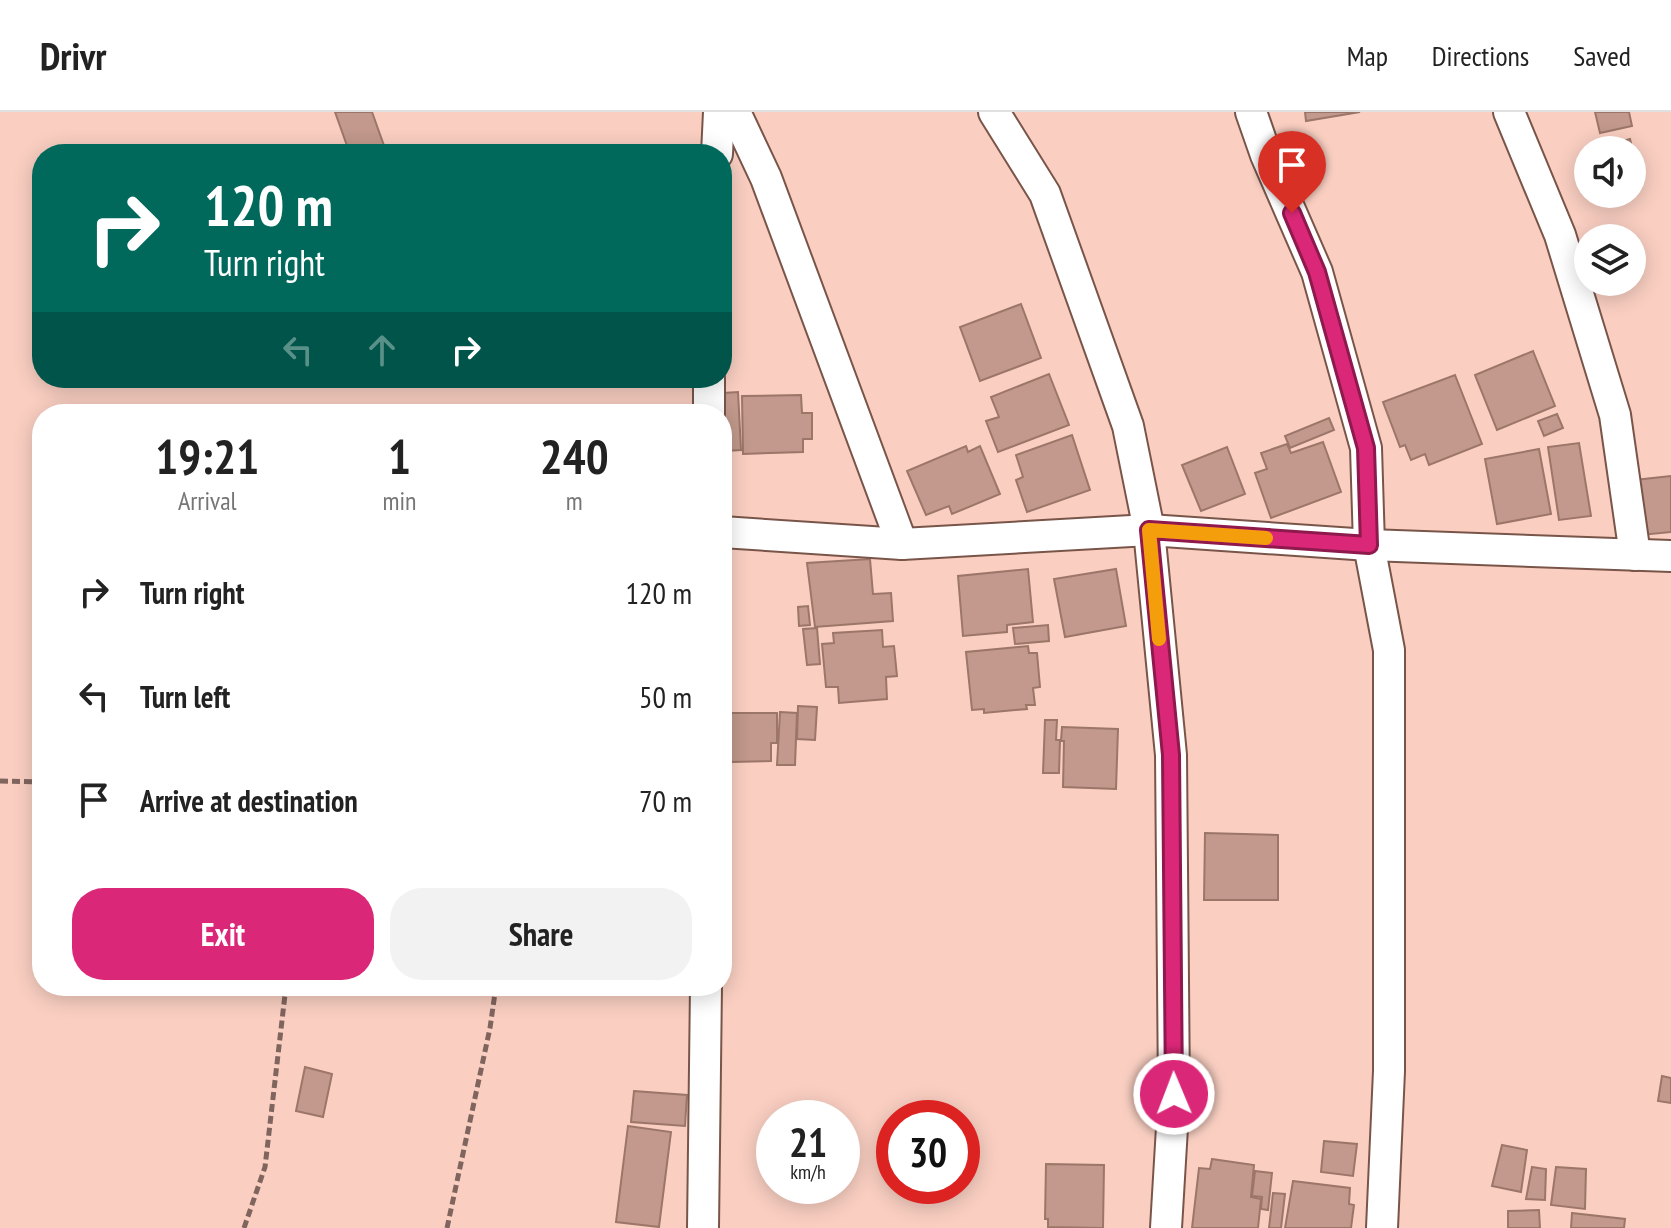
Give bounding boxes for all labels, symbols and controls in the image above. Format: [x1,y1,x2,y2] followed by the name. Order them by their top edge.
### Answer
[40,31,106,80] text: Drivr
[1347,37,1388,74] text: Map
[1432,37,1529,74] text: Directions
[1573,37,1631,74] text: Saved
[1258,131,1326,213] pin
[1574,136,1646,296] map controls
[1574,136,1646,208] button: sound
[1270,143,1314,187] icon: arrive
[204,169,333,241] text: 120 m
[72,176,176,280] icon: right
[1574,224,1646,296] button: layers
[204,239,325,286] text: Turn right
[276,328,320,372] icon: left
[360,328,404,372] icon: ahead
[444,328,488,372] icon: right
[155,425,259,487] text: 19:21
[388,425,411,487] text: 1
[540,425,609,487] text: 240
[178,484,237,517] text: Arrival
[382,484,416,517] text: min
[566,484,583,517] text: m
[72,570,116,614] icon: right
[140,573,244,612] text: Turn right
[626,573,692,612] text: 120 m
[72,674,116,718] icon: left
[140,677,230,716] text: Turn left
[639,677,692,716] text: 50 m
[72,778,116,822] icon: arrive
[140,781,358,820] text: Arrive at destination
[639,781,692,820] text: 70 m
[72,888,374,980] button: Exit
[390,888,692,980] button: Share
[1132,1052,1216,1136] position arrow
[876,1100,980,1204] speed limit sign: 30
[789,1116,827,1168] text: 21
[790,1159,826,1185] text: km/h

